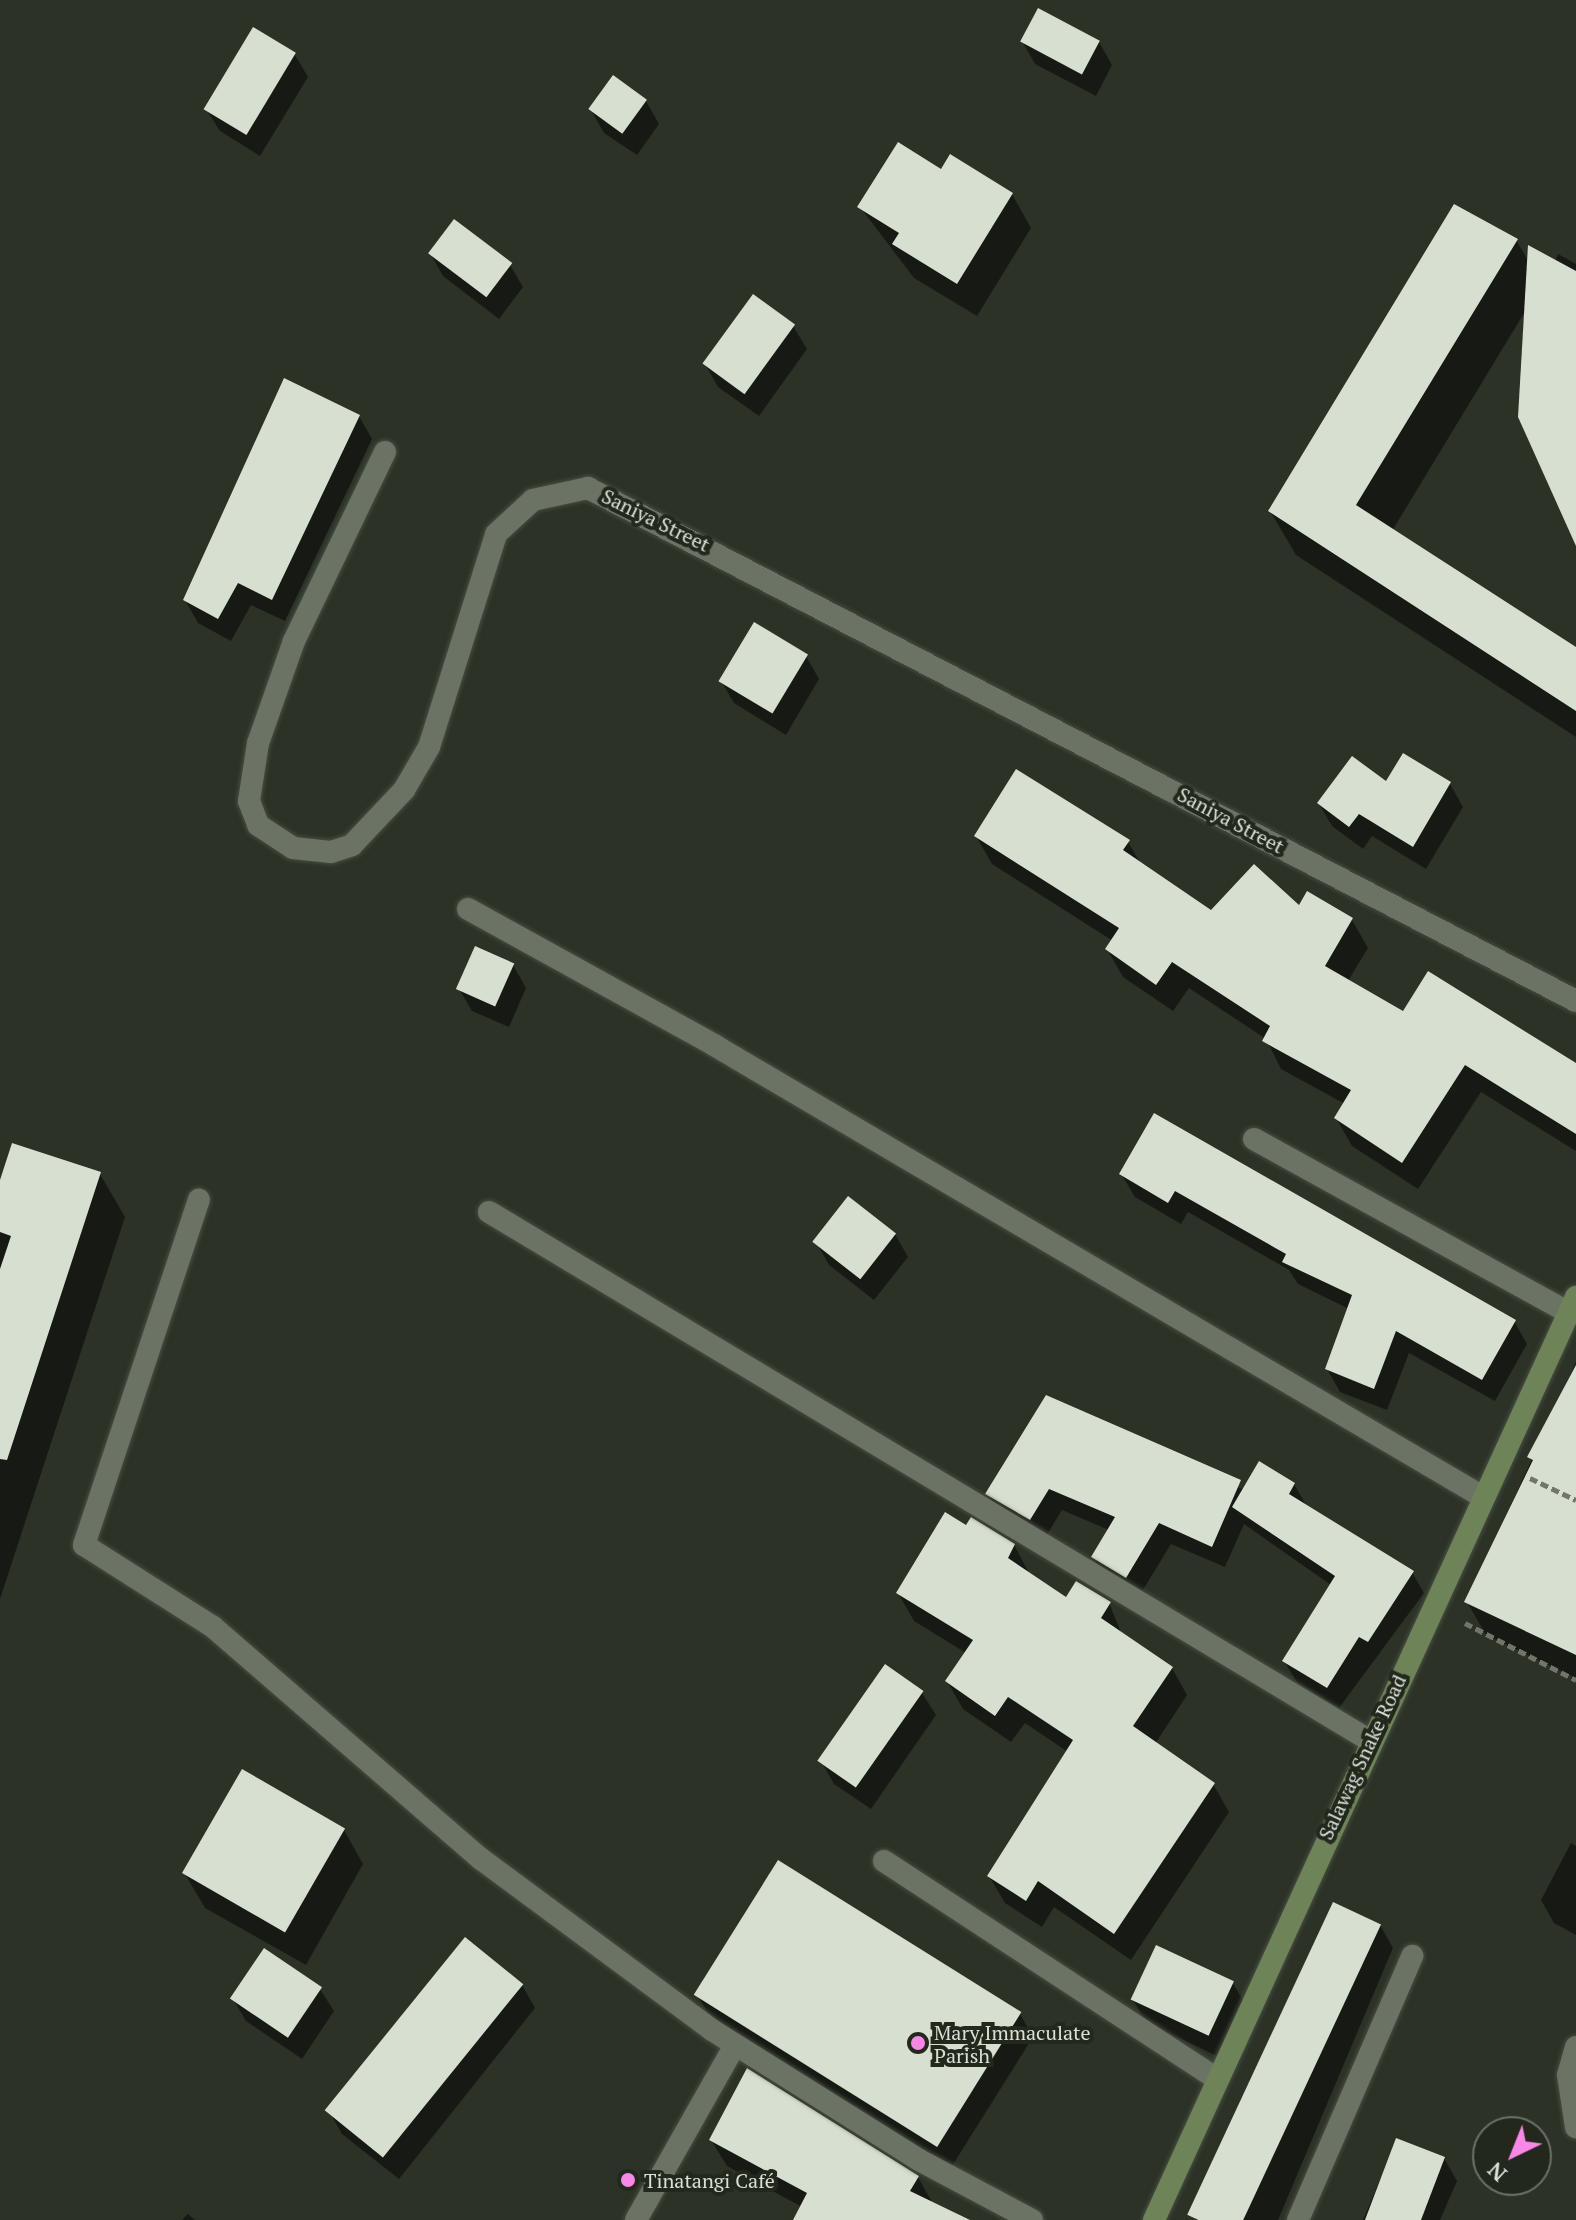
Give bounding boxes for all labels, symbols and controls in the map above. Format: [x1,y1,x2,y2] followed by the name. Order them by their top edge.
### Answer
[598,484,714,556] street label: Saniya Street
[1174,782,1288,858] street label: Saniya Street
[1313,1671,1411,1843] street label: Salawag Snake Road
[934,2020,1090,2067] place label: Mary Immaculate Parish
[909,2034,927,2052] marker: Mary Immaculate Parish
[1472,2116,1552,2196] north arrow
[1481,2156,1513,2189] text: N
[644,2168,775,2192] place label: Tinatangi Café
[619,2171,637,2189] marker: Tinatangi Café

